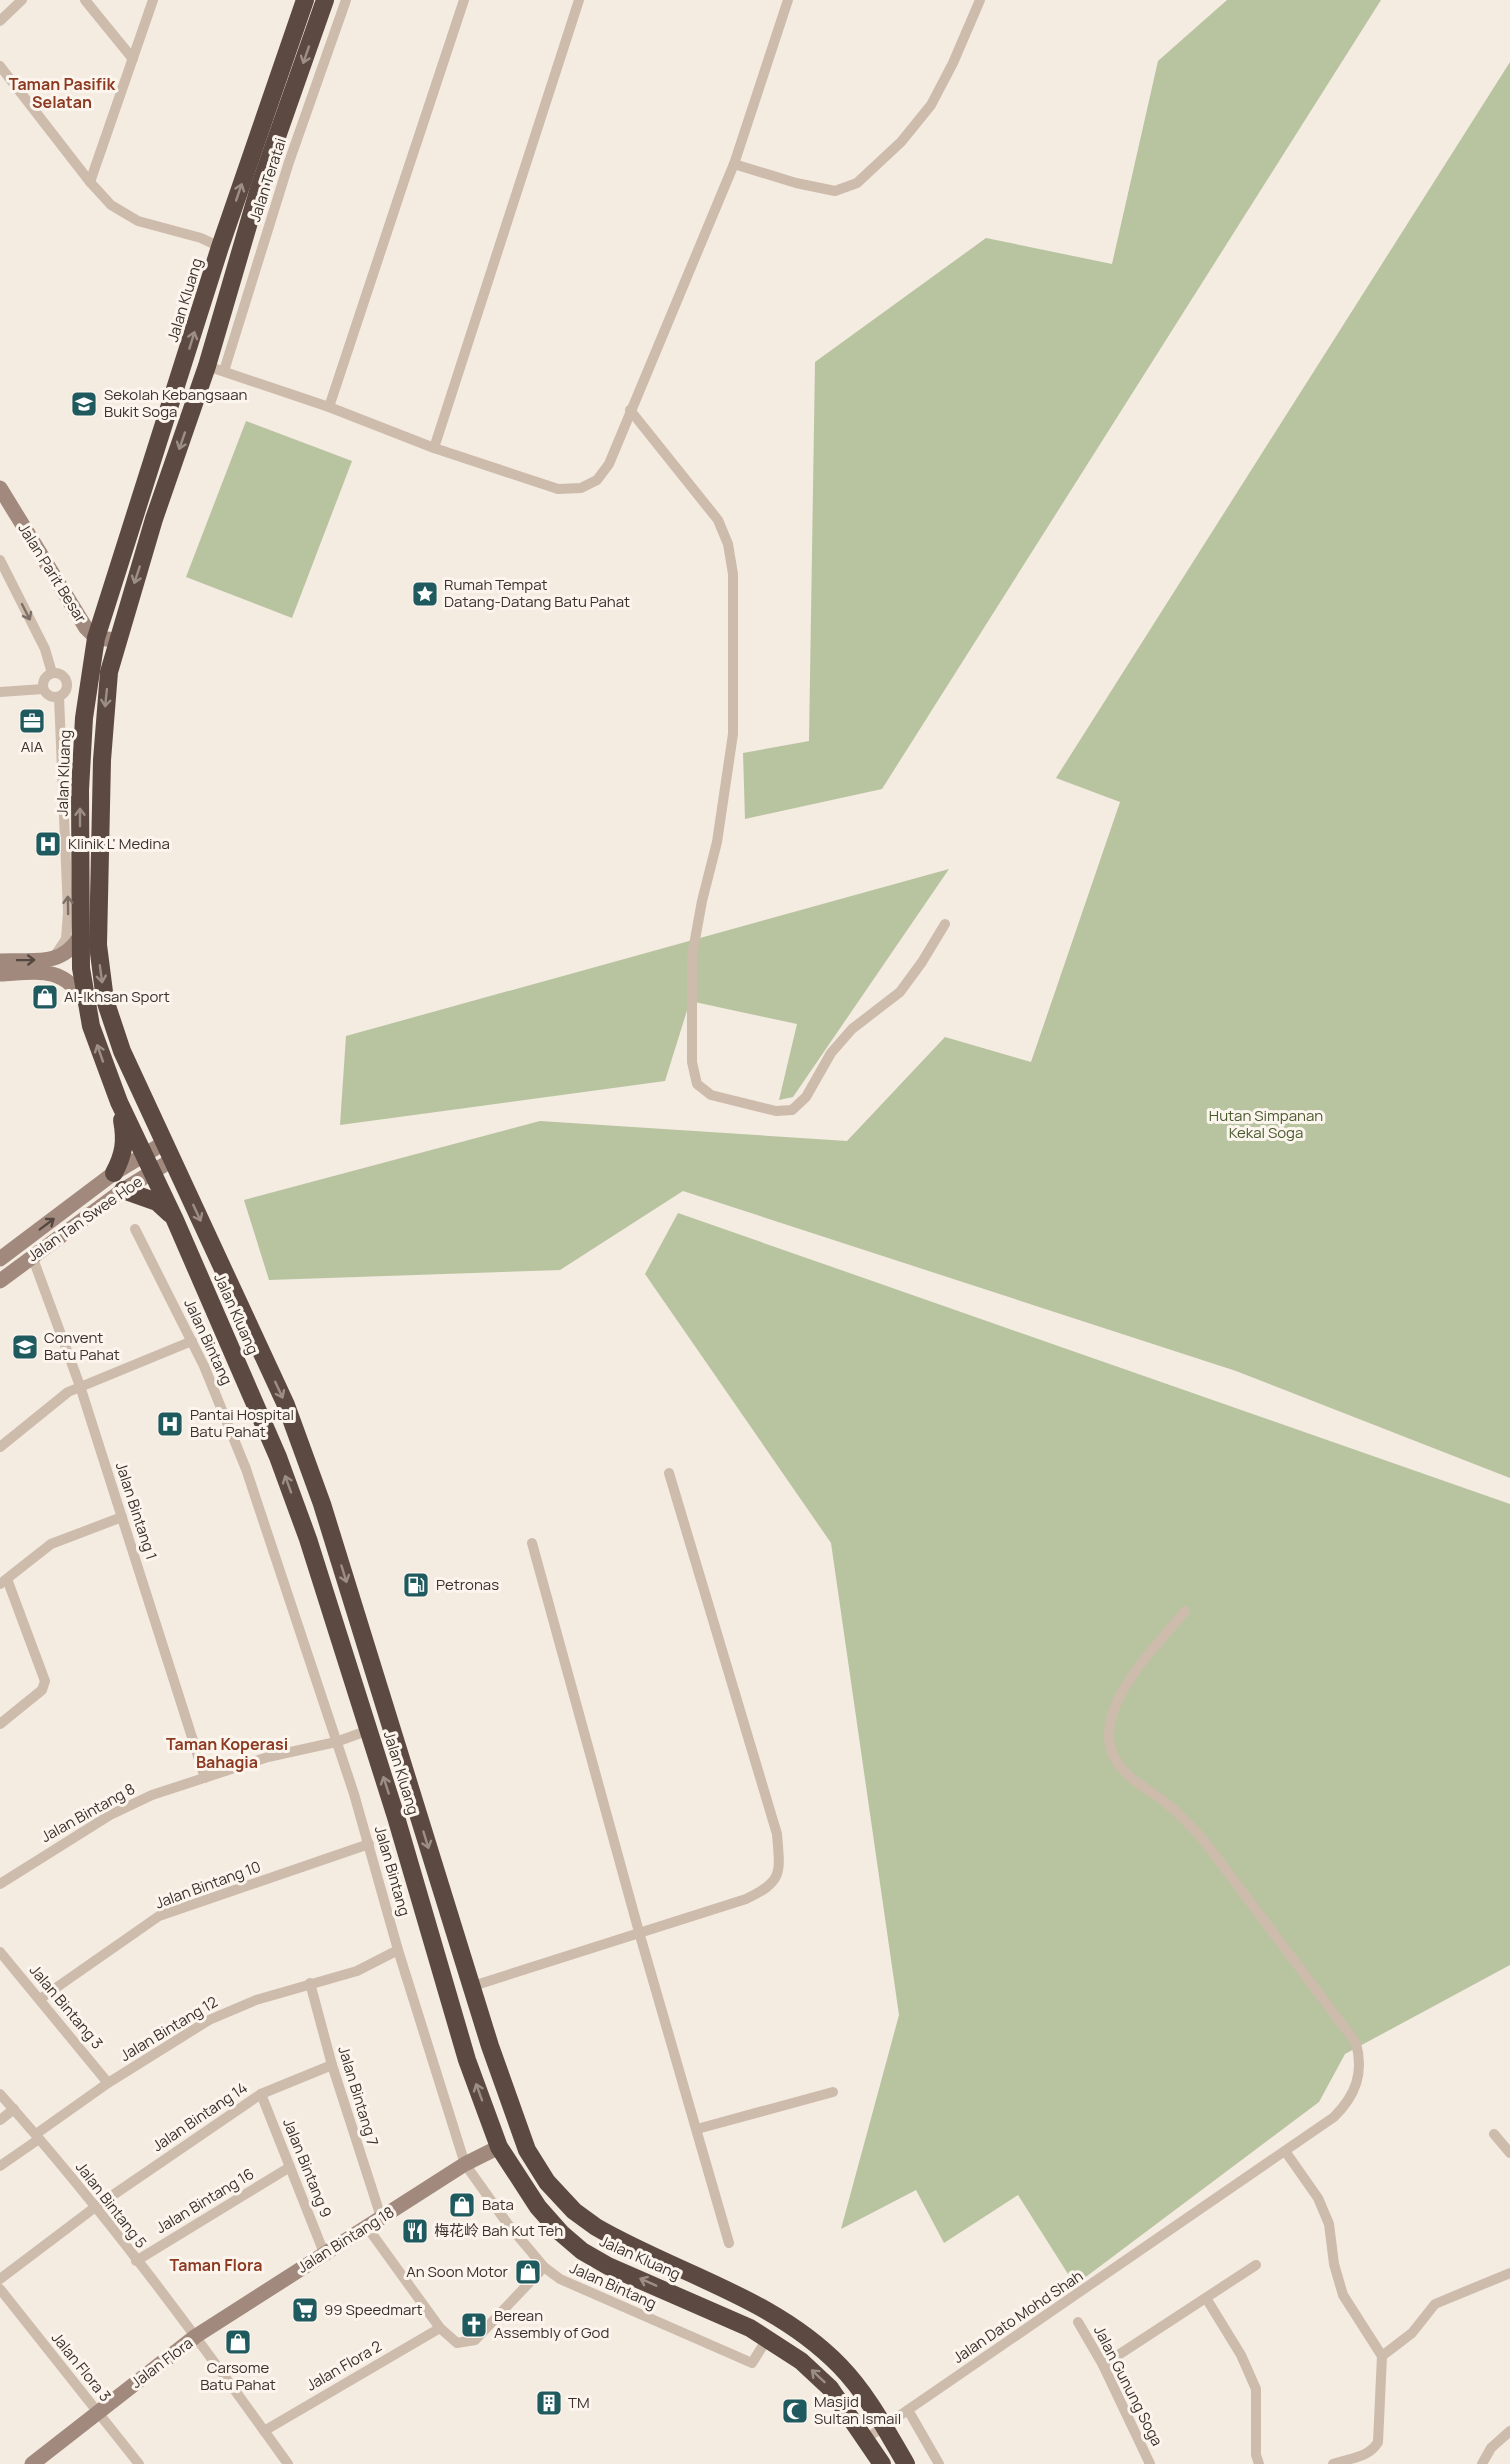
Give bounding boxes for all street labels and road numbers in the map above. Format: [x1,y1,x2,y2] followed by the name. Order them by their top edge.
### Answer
[244,135,291,224] street label: Jalan Teratai
[162,255,207,344] street label: Jalan Kluang
[13,519,92,627] street label: Jalan Parit Besar
[51,729,76,817] street label: Jalan Kluang
[23,1171,147,1266] street label: Jalan Tan Swee Hoe
[209,1270,264,1358] street label: Jalan Kluang
[179,1295,238,1388] street label: Jalan Bintang
[111,1459,162,1562] street label: Jalan Bintang 1
[379,1728,424,1817] street label: Jalan Kluang
[37,1778,139,1847] street label: Jalan Bintang 8
[370,1823,415,1918] street label: Jalan Bintang
[152,1856,263,1913] street label: Jalan Bintang 10
[25,1960,108,2053] street label: Jalan Bintang 3
[116,1991,221,2066] street label: Jalan Bintang 12
[333,2043,384,2148] street label: Jalan Bintang 7
[148,2077,252,2156] street label: Jalan Bintang 14
[278,2115,337,2220] street label: Jalan Bintang 9
[71,2157,152,2252] street label: Jalan Bintang 5
[152,2163,258,2238] street label: Jalan Bintang 16
[293,2201,398,2278] street label: Jalan Bintang 18
[596,2230,684,2285] street label: Jalan Kluang
[567,2257,660,2314] street label: Jalan Bintang
[949,2265,1087,2368] street label: Jalan Dato Mohd Shah
[1089,2322,1168,2450] street label: Jalan Gunung Soga
[47,2328,116,2406] street label: Jalan Flora 3
[126,2332,197,2393] street label: Jalan Flora
[302,2335,385,2396] street label: Jalan Flora 2

